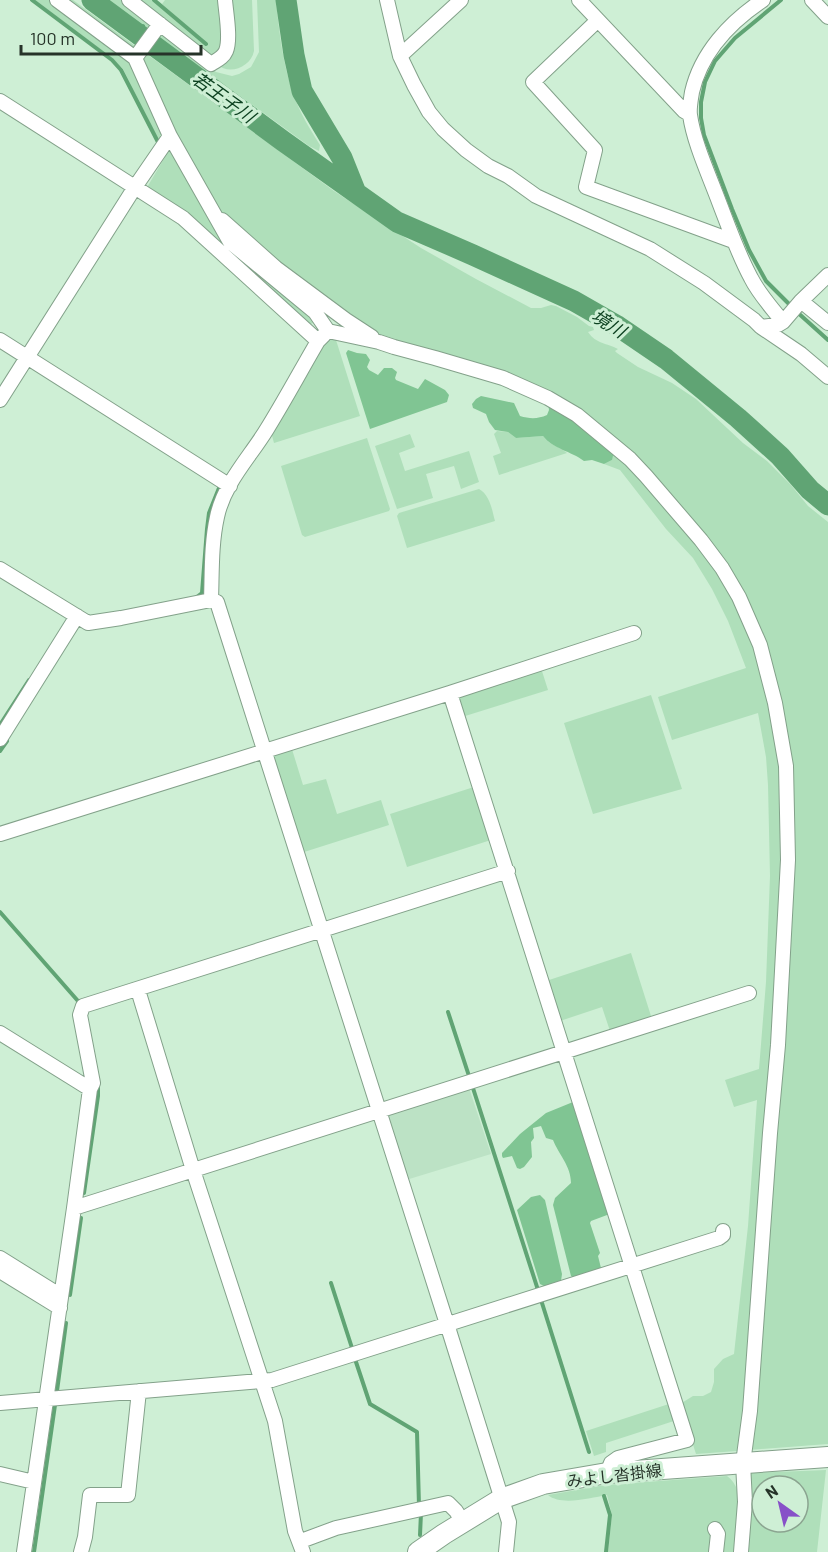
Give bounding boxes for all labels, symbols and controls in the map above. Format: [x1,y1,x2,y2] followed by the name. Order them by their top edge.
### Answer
[21,18,201,56] scale bar
[30,27,75,49] text: 100 m
[188,67,261,128] water label: 若王子川
[588,304,632,343] water label: 境川
[565,1460,663,1490] street label: みよし沓掛線
[750,1474,810,1534] north arrow
[762,1480,781,1502] text: N

